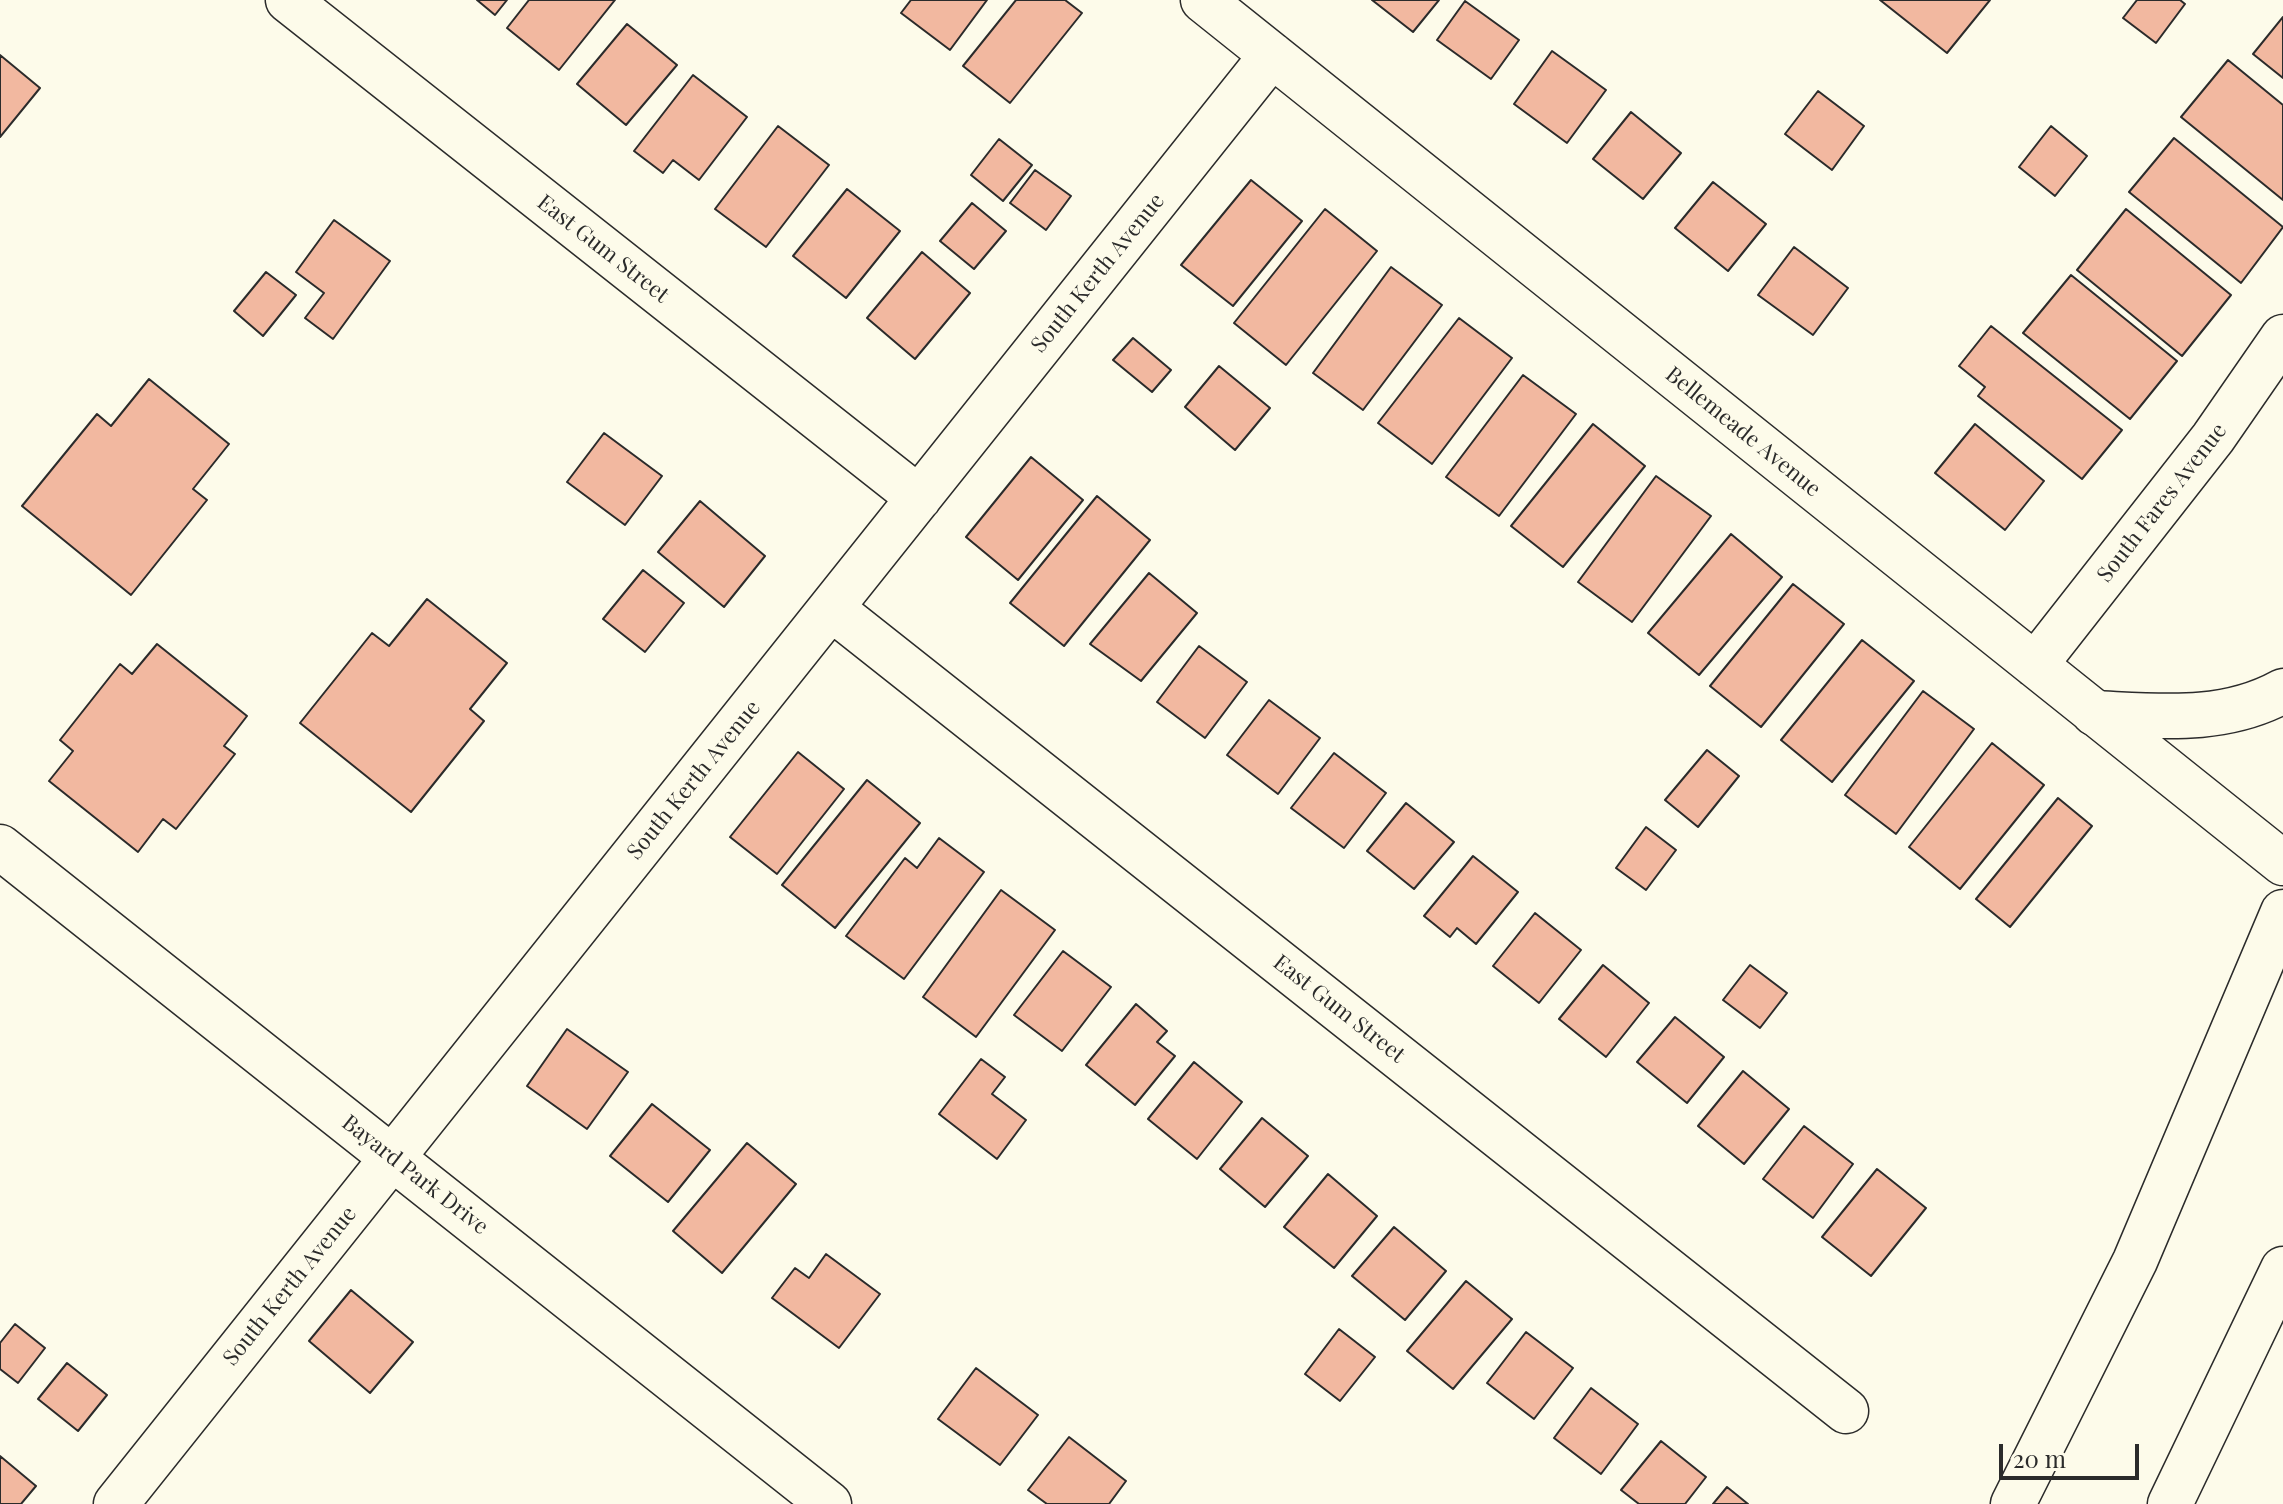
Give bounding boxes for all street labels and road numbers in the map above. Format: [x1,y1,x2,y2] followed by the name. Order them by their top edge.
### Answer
[1026,188,1170,358] street label: South Kerth Avenue
[532,189,674,309] street label: East Gum Street
[1660,361,1826,503] street label: Bellemeade Avenue
[2092,418,2232,588] street label: South Fares Avenue
[622,695,766,865] street label: South Kerth Avenue
[1268,949,1410,1069] street label: East Gum Street
[337,1110,493,1240] street label: Bayard Park Drive
[218,1201,362,1371] street label: South Kerth Avenue

